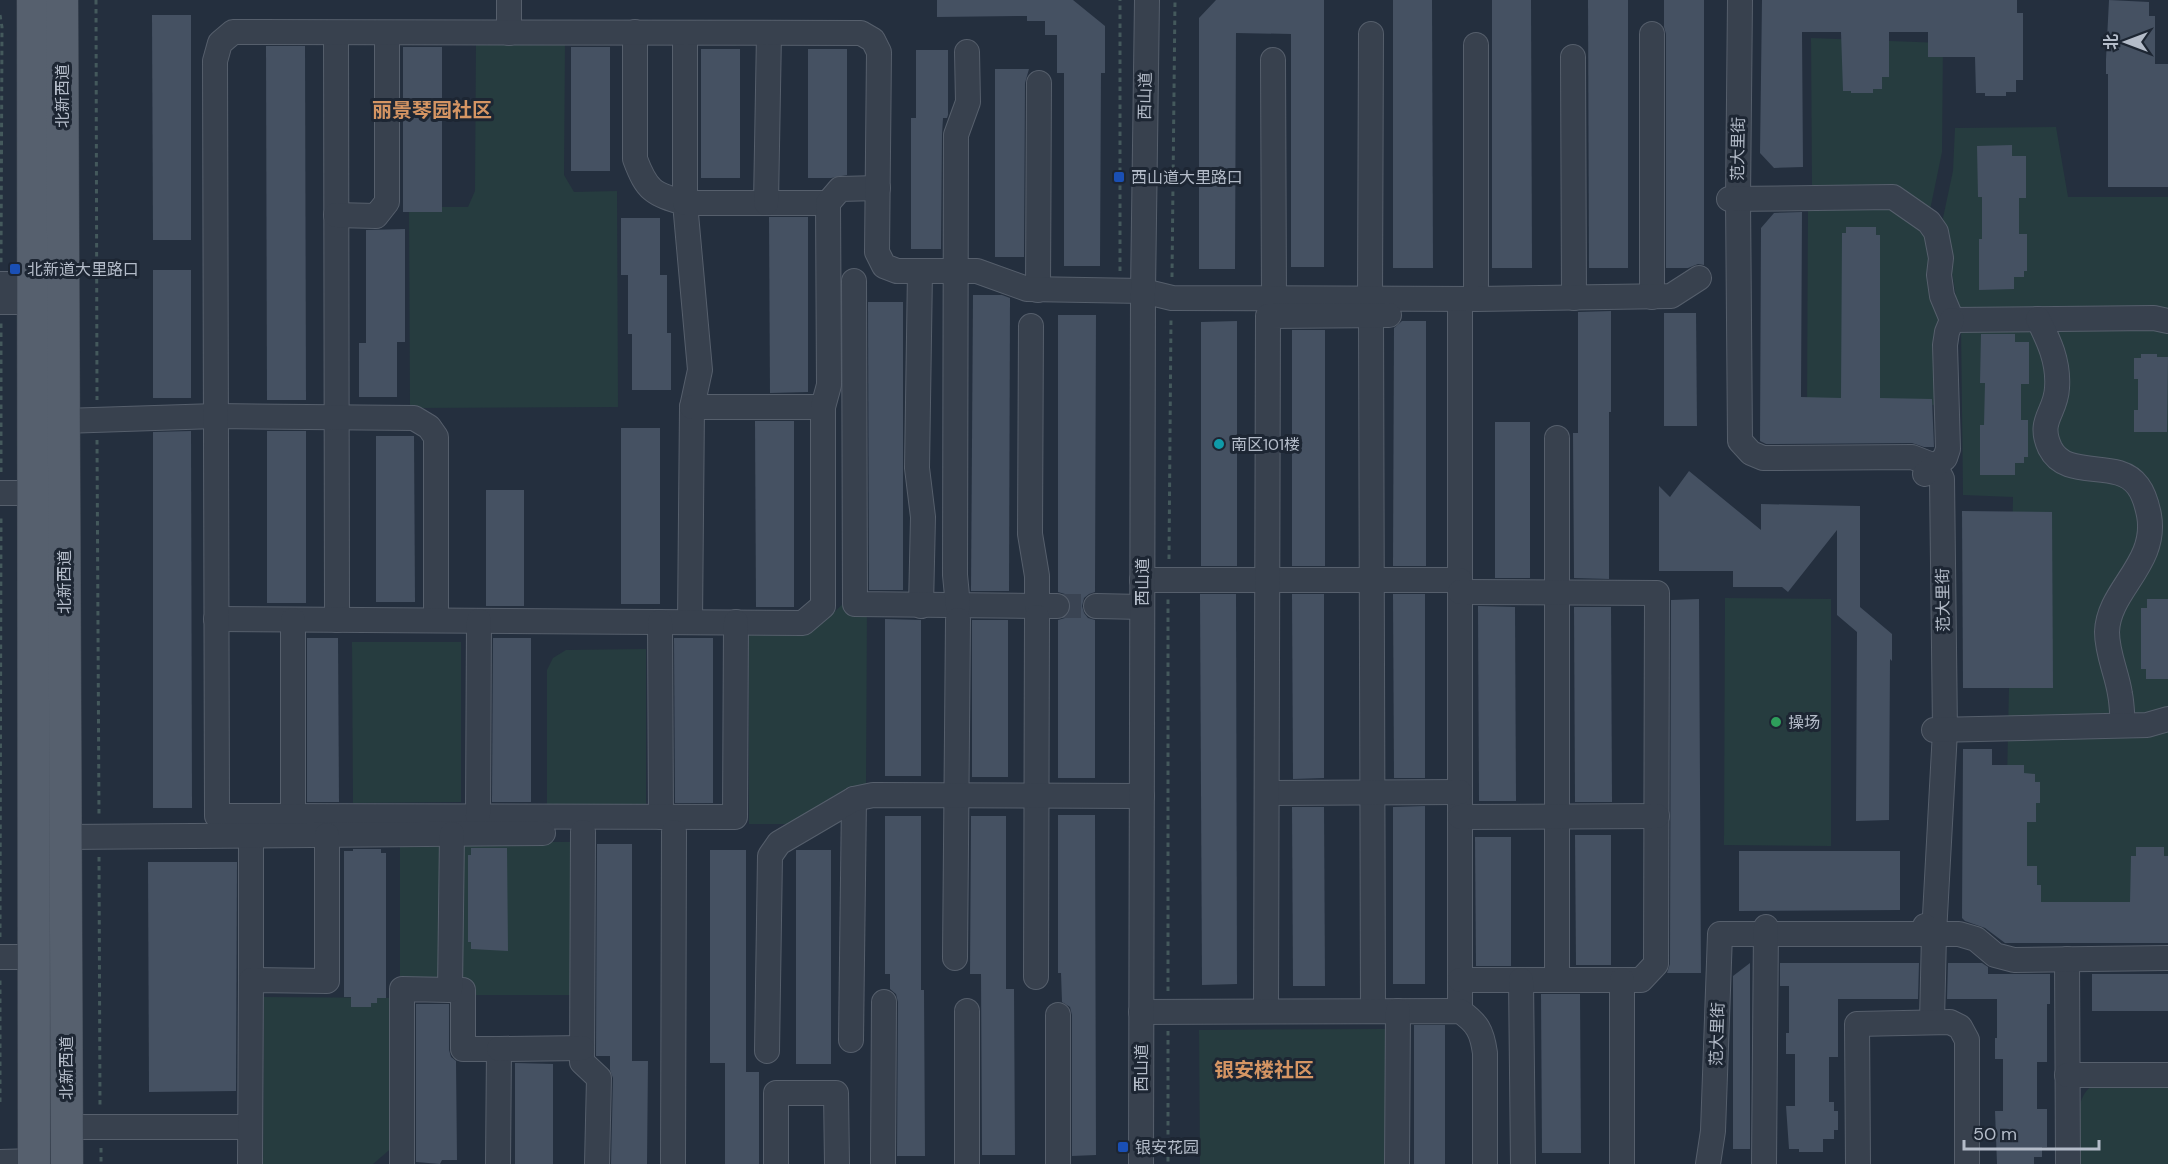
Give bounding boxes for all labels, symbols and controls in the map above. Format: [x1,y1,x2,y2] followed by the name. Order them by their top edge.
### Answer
[2096,12,2156,72] north arrow
[2101,34,2122,50] text: 北
[52,64,73,128] street label: 北新西道
[1134,72,1156,120] street label: 西山道
[372,97,492,123] district label: 丽景琴园社区
[1727,117,1749,181] street label: 范大里街
[1131,167,1243,188] place label: 西山道大里路口
[1112,170,1126,184] marker: 西山道大里路口
[27,259,139,280] place label: 北新道大里路口
[8,262,22,276] marker: 北新道大里路口
[1231,434,1300,455] place label: 南区101楼
[1212,437,1226,451] marker: 南区101楼
[54,550,75,614] street label: 北新西道
[1132,558,1153,606] street label: 西山道
[1932,568,1954,632] street label: 范大里街
[1788,712,1820,733] place label: 操场
[1769,715,1783,729] marker: 操场
[1705,1002,1729,1066] street label: 范大里街
[56,1036,77,1100] street label: 北新西道
[1131,1044,1152,1092] street label: 西山道
[1214,1057,1314,1083] district label: 银安楼社区
[1964,1113,2099,1151] scale bar
[1973,1122,2017,1146] text: 50 m
[1135,1137,1199,1158] place label: 银安花园
[1116,1140,1130,1154] marker: 银安花园

